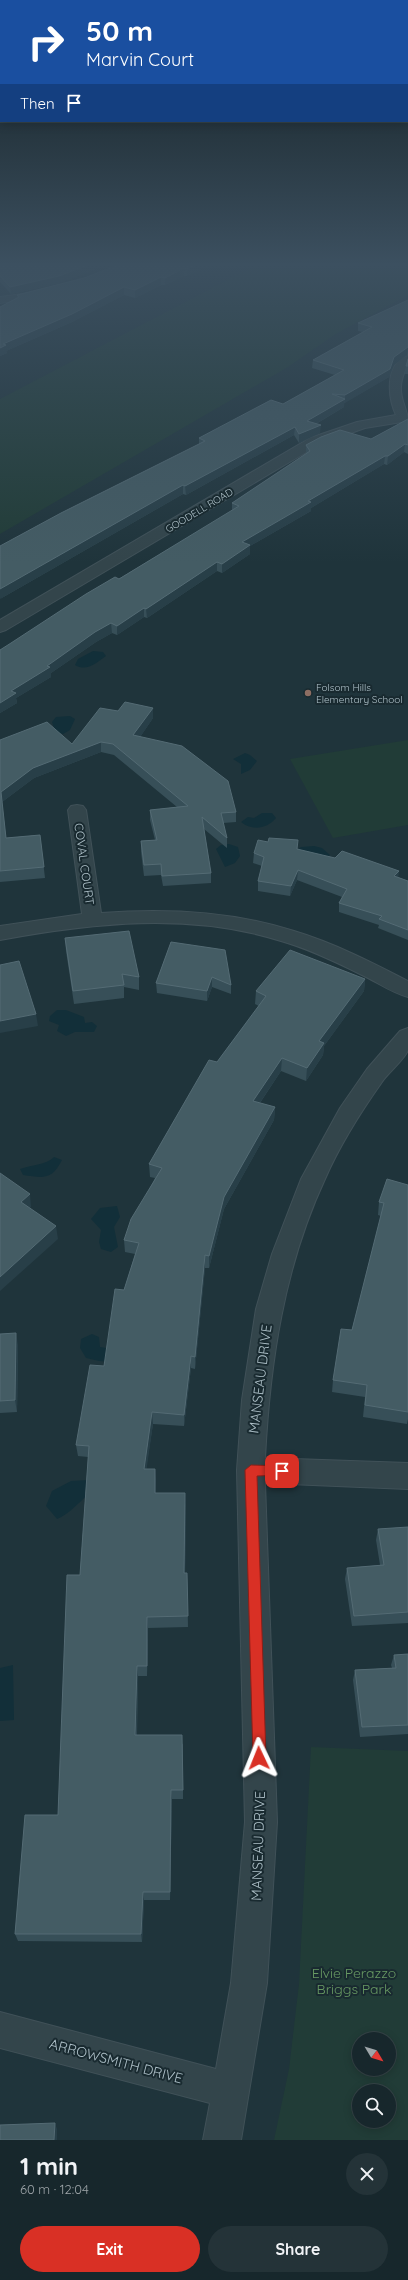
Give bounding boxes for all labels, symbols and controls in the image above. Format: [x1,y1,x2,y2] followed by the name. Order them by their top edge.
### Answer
[86,13,153,48] text: 50 m
[20,16,72,68] icon: right
[86,48,194,71] text: Marvin Court
[63,92,85,114] icon: arrive
[20,94,55,113] text: Then
[163,485,235,536] street label: GOODELL ROAD
[316,681,403,706] place label: Folsom Hills Elementary School
[303,688,313,698] marker: Folsom Hills Elementary School
[71,822,98,906] street label: COVAL COURT
[244,1323,276,1434] street label: MANSEAU DRIVE
[265,1454,299,1488] pin
[271,1460,293,1482] icon: arrive
[238,1737,280,1779] position arrow
[247,1791,269,1901] street label: MANSEAU DRIVE
[312,1964,396,1998] park label: Elvie Perazzo Briggs Park
[352,2032,396,2076] north arrow
[352,2032,396,2128] map controls
[47,2035,185,2087] street label: ARROWSMITH DRIVE
[352,2084,396,2128] button: search
[20,2151,78,2181] text: 1 min
[346,2153,388,2195] button: close
[20,2181,89,2197] text: 60 m · 12:04
[20,2226,200,2272] button: Exit
[208,2226,388,2272] button: Share

